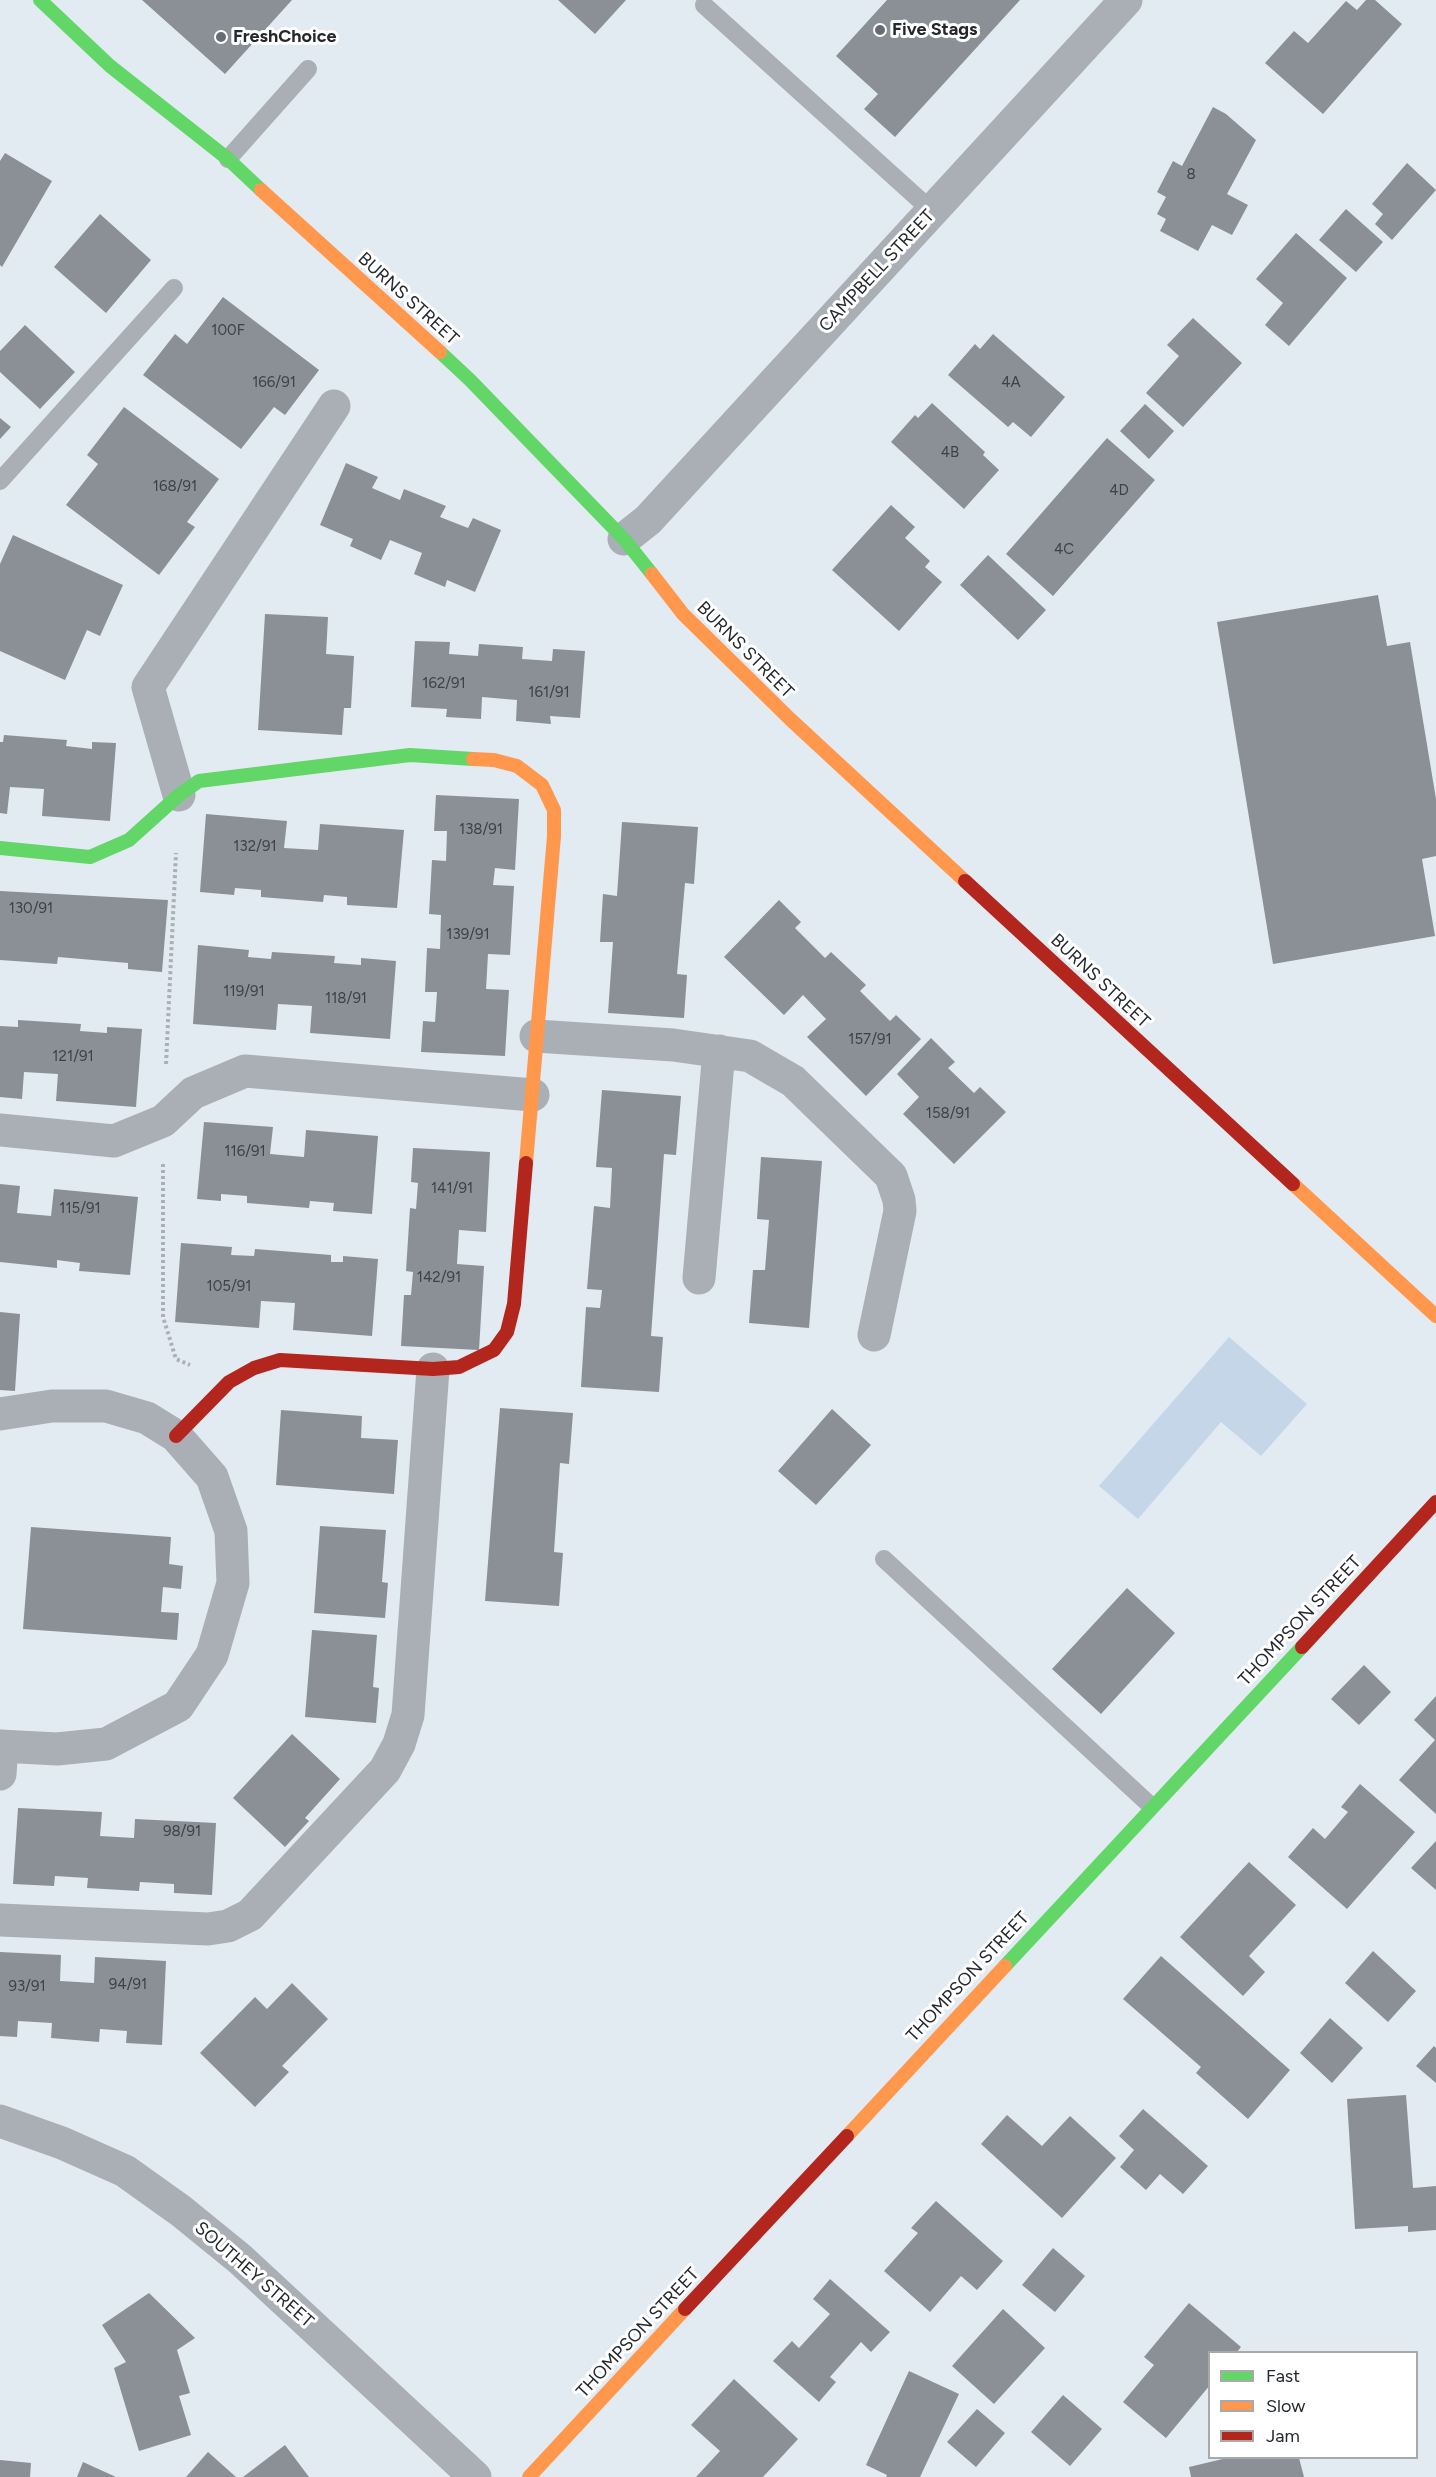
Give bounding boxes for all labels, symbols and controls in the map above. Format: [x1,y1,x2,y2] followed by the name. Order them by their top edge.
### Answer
[892,19,977,41] place label: Five Stags
[873,23,887,37] marker: Five Stags
[233,26,337,48] place label: FreshChoice
[214,30,228,44] marker: FreshChoice
[1186,166,1196,184] house number: 8
[815,205,939,337] street label: CAMPBELL STREET
[353,248,463,350] street label: BURNS STREET
[211,322,245,340] house number: 100F
[252,374,296,392] house number: 166/91
[1001,374,1021,392] house number: 4A
[941,444,959,462] house number: 4B
[153,478,197,496] house number: 168/91
[1109,482,1129,500] house number: 4D
[1054,541,1074,559] house number: 4C
[692,597,798,703] street label: BURNS STREET
[422,675,466,693] house number: 162/91
[528,684,570,702] house number: 161/91
[459,821,503,839] house number: 138/91
[233,838,277,856] house number: 132/91
[9,900,53,918] house number: 130/91
[446,926,490,944] house number: 139/91
[1046,929,1154,1033] street label: BURNS STREET
[223,983,265,1001] house number: 119/91
[325,990,367,1008] house number: 118/91
[848,1031,892,1049] house number: 157/91
[52,1048,94,1066] house number: 121/91
[926,1105,970,1123] house number: 158/91
[224,1143,266,1161] house number: 116/91
[431,1180,473,1198] house number: 141/91
[59,1200,101,1218] house number: 115/91
[417,1269,461,1287] house number: 142/91
[207,1278,251,1296] house number: 105/91
[1234,1551,1366,1691] street label: THOMPSON STREET
[163,1823,201,1841] house number: 98/91
[902,1907,1034,2047] street label: THOMPSON STREET
[109,1976,147,1994] house number: 94/91
[8,1978,46,1996] house number: 93/91
[190,2217,318,2333] street label: SOUTHEY STREET
[572,2263,704,2403] street label: THOMPSON STREET
[1208,2351,1418,2459] legend
[1266,2365,1300,2387] text: Fast
[1266,2395,1305,2417] text: Slow
[1266,2425,1300,2447] text: Jam

